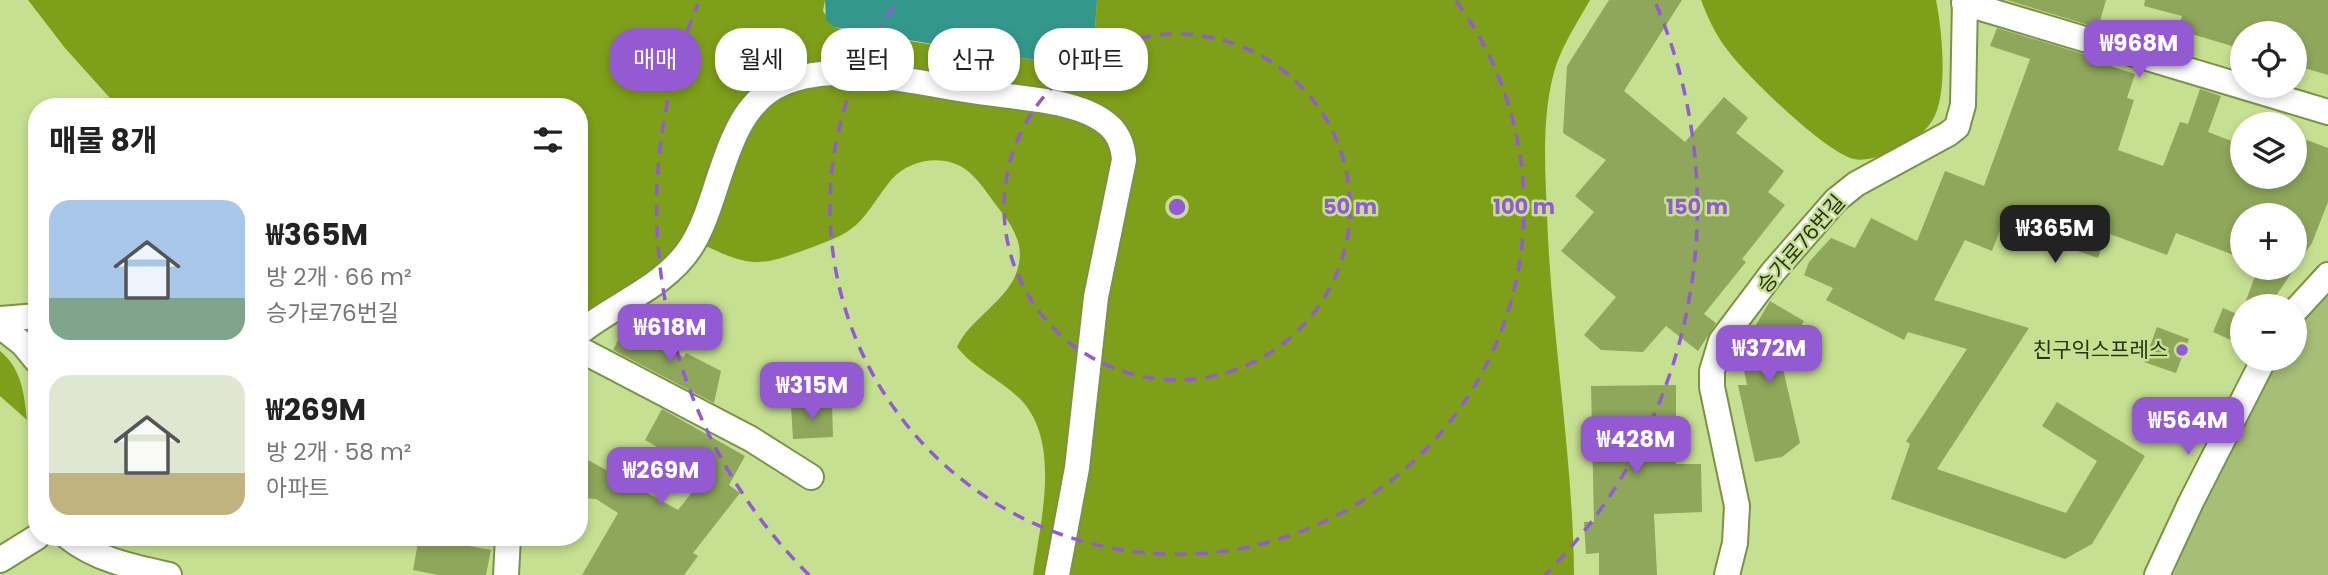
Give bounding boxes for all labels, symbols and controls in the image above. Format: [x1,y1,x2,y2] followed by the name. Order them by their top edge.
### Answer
[2090,20,2188,80] pin: ₩968M
[2230,21,2307,371] map controls
[2230,21,2307,98] button: locate
[2100,27,2178,59] text: ₩968M
[609,28,701,91] chip: 매매
[715,28,807,91] chip: 월세
[821,28,914,91] chip: 필터
[928,28,1020,91] chip: 신규
[1034,28,1148,91] chip: 아파트
[2230,112,2307,189] button: layers
[49,119,158,162] text: 매물 8개
[529,121,567,159] icon: filters
[1750,188,1851,299] street label: 승가로76번길
[1323,192,1377,221] text: 50 m
[1493,192,1555,221] text: 100 m
[1666,192,1728,221] text: 150 m
[1165,195,1189,219] centre of rings
[2230,203,2307,280] button: +
[2006,205,2104,265] pin: ₩365M
[2016,212,2094,244] text: ₩365M
[266,213,368,256] text: ₩365M
[105,228,189,312] icon: home
[266,261,411,293] text: 방 2개 · 66 m²
[2230,294,2307,371] button: −
[266,297,399,329] text: 승가로76번길
[621,304,719,364] pin: ₩618M
[634,311,706,343] text: ₩618M
[1720,326,1818,385] pin: ₩372M
[1732,332,1806,364] text: ₩372M
[2033,335,2168,364] place label: 친구익스프레스
[2174,342,2190,358] marker: 친구익스프레스
[763,362,861,422] pin: ₩315M
[776,369,848,401] text: ₩315M
[266,388,366,431] text: ₩269M
[2139,398,2237,457] pin: ₩564M
[105,403,189,487] icon: home
[2148,404,2228,436] text: ₩564M
[1587,416,1685,476] pin: ₩428M
[1597,423,1675,455] text: ₩428M
[266,436,411,468] text: 방 2개 · 58 m²
[612,448,710,507] pin: ₩269M
[623,454,699,486] text: ₩269M
[266,472,329,504] text: 아파트

